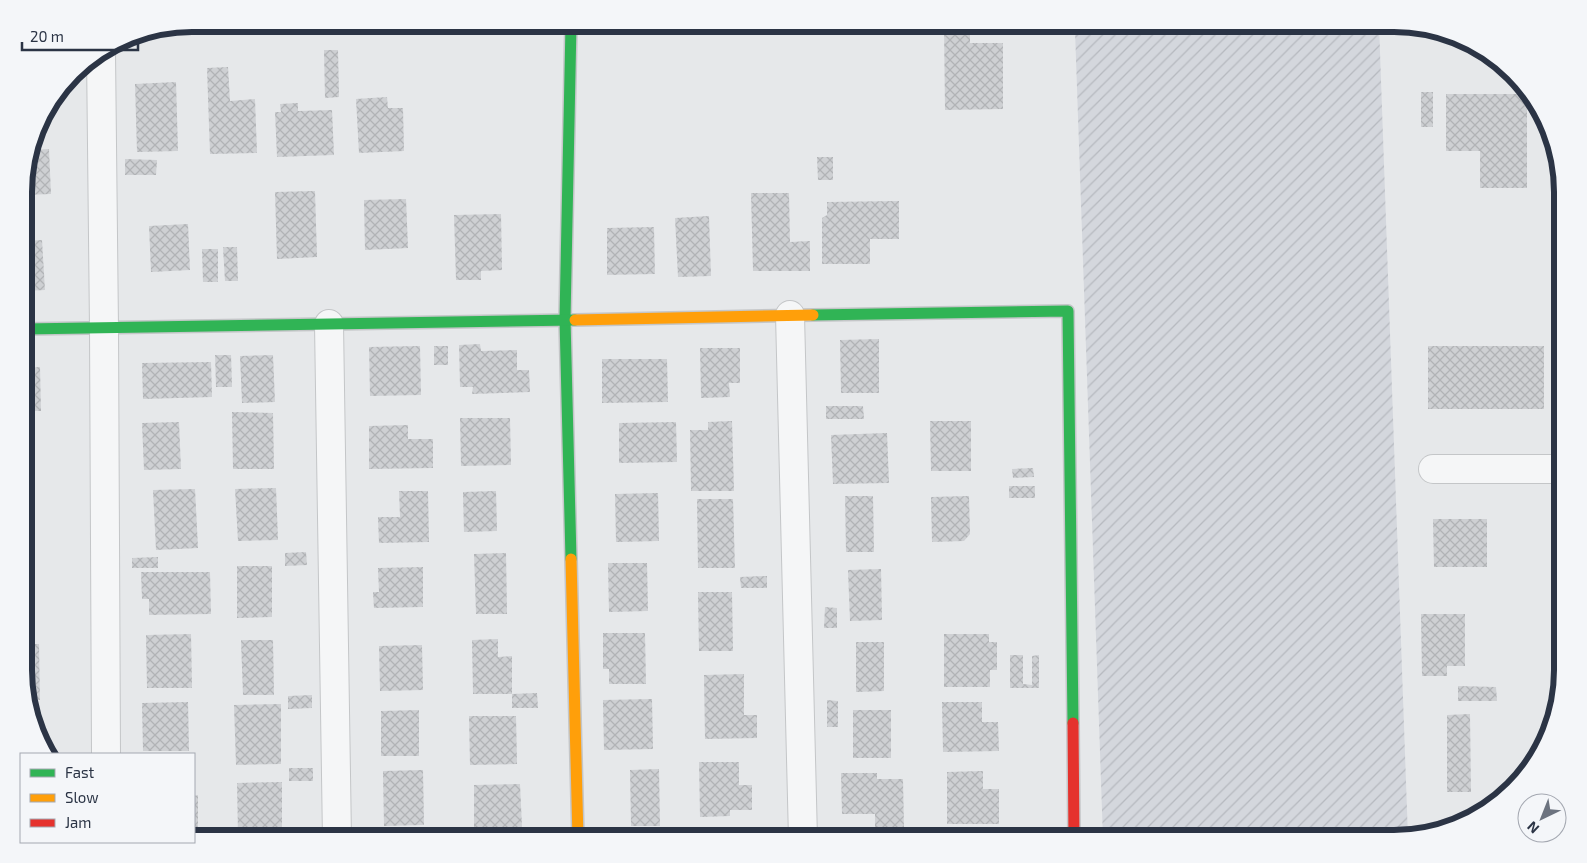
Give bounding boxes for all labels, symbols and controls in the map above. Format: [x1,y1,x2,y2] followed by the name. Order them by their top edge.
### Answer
[22,20,139,52] scale bar
[30,27,64,45] text: 20 m
[20,753,195,843] legend
[65,763,95,781] text: Fast
[65,788,99,806] text: Slow
[1517,793,1567,843] north arrow
[65,813,91,831] text: Jam
[1523,818,1542,838] text: N

